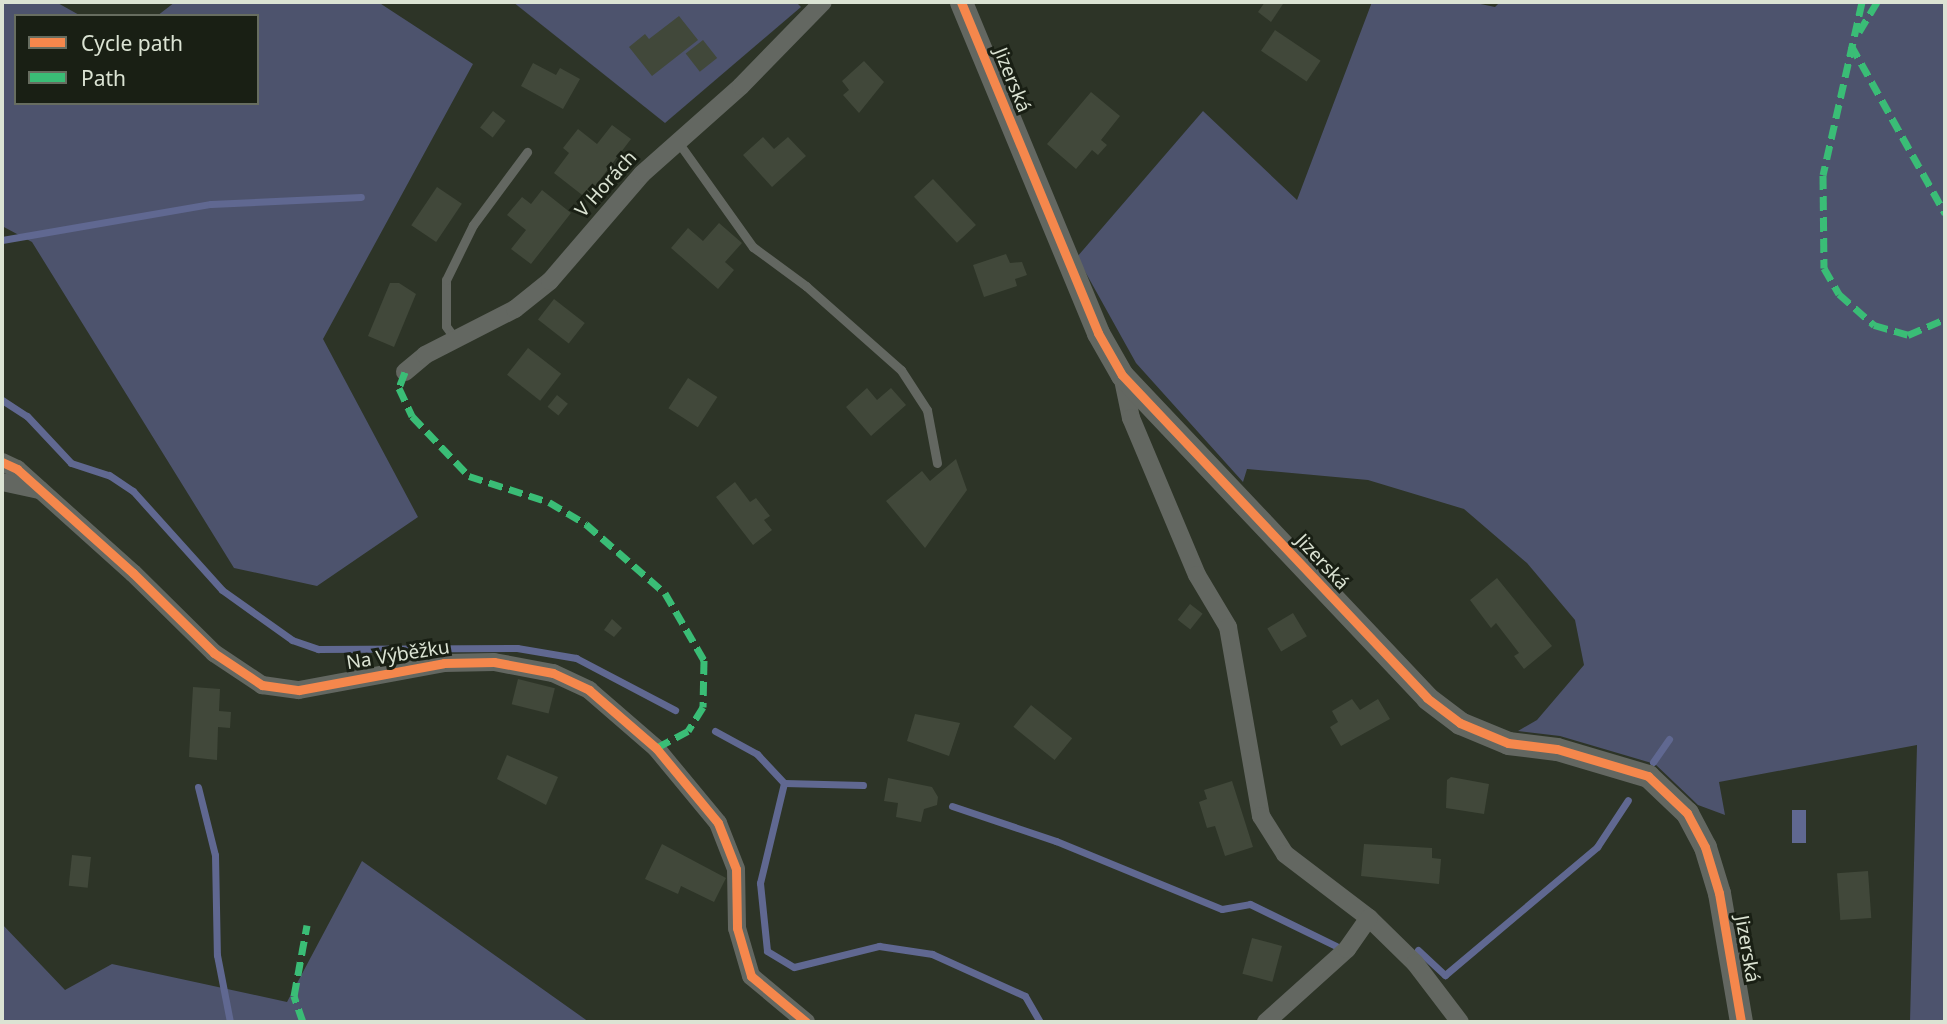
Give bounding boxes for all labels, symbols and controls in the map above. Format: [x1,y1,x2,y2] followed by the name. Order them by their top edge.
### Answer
[14,14,259,105] legend
[81,29,183,57] text: Cycle path
[989,44,1035,116] street label: Jizerská
[81,64,126,92] text: Path
[570,146,642,222] street label: V Horách
[1291,530,1353,594] street label: Jizerská
[345,636,451,674] street label: Na Výběžku
[1730,914,1764,984] street label: Jizerská

